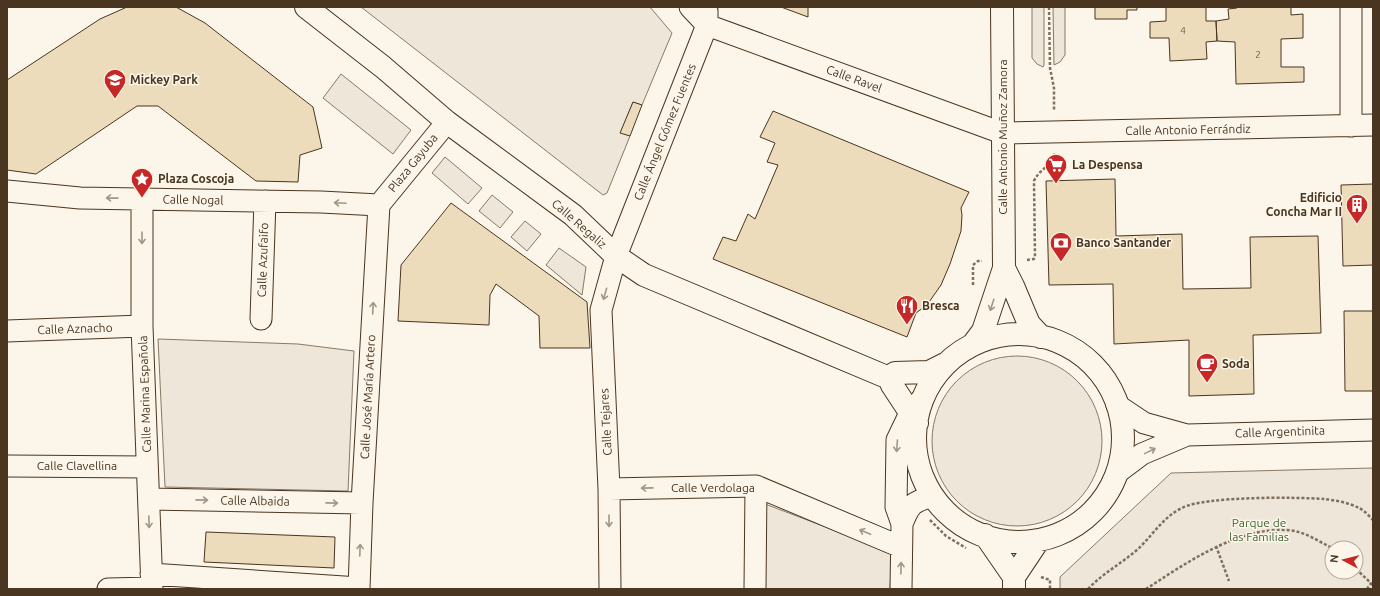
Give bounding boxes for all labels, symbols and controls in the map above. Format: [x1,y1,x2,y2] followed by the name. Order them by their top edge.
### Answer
[1180,25,1186,36] house number: 4
[1255,49,1261,60] house number: 2
[996,59,1009,215] street label: Calle Antonio Muñoz Zamora
[631,61,698,202] street label: Calle Ángel Gómez Fuentes
[825,62,884,95] street label: Calle Ravel
[102,67,128,100] school or university icon: Mickey Park
[130,73,198,86] place label: Mickey Park
[1125,122,1251,137] street label: Calle Antonio Ferrándiz
[385,131,440,194] street label: Plaza Gayuba
[1043,152,1069,185] supermarket icon: La Despensa
[1072,158,1143,171] place label: La Despensa
[129,166,155,199] place icon: Plaza Coscoja
[158,172,234,185] place label: Plaza Coscoja
[1266,191,1342,218] place label: Edificio Concha Mar II
[162,192,224,207] street label: Calle Nogal
[1344,192,1370,225] building icon: Edificio Concha Mar II
[106,194,119,202] one-way arrow
[549,196,610,251] street label: Calle Regaliz
[334,199,347,206] one-way arrow
[255,222,270,298] street label: Calle Azufaifo
[1048,230,1074,263] bank icon: Banco Santander
[138,231,146,244] one-way arrow
[1076,236,1171,249] place label: Banco Santander
[601,287,608,300] one-way arrow
[894,293,920,326] restaurant icon: Bresca
[988,298,995,311] one-way arrow
[922,299,960,312] place label: Bresca
[369,302,376,315] one-way arrow
[37,321,113,336] street label: Calle Aznacho
[358,334,377,460] street label: Calle José María Artero
[136,335,153,453] street label: Calle Marina Española
[1194,351,1220,384] cafe icon: Soda
[1222,357,1250,370] place label: Soda
[597,388,614,456] street label: Calle Tejares
[1235,423,1325,440] street label: Calle Argentinita
[893,439,900,452] one-way arrow
[1144,447,1156,454] one-way arrow
[37,459,117,472] street label: Calle Clavellina
[671,481,755,494] street label: Calle Verdolaga
[640,484,653,492] one-way arrow
[220,493,290,508] street label: Calle Albaida
[195,497,208,504] one-way arrow
[325,499,338,506] one-way arrow
[605,514,613,527] one-way arrow
[146,515,153,528] one-way arrow
[1229,516,1289,543] park label: Parque de las Familias
[860,527,872,535] one-way arrow
[1324,540,1364,580] north arrow
[357,544,364,557] one-way arrow
[1328,554,1341,564] text: N
[897,562,905,575] one-way arrow

